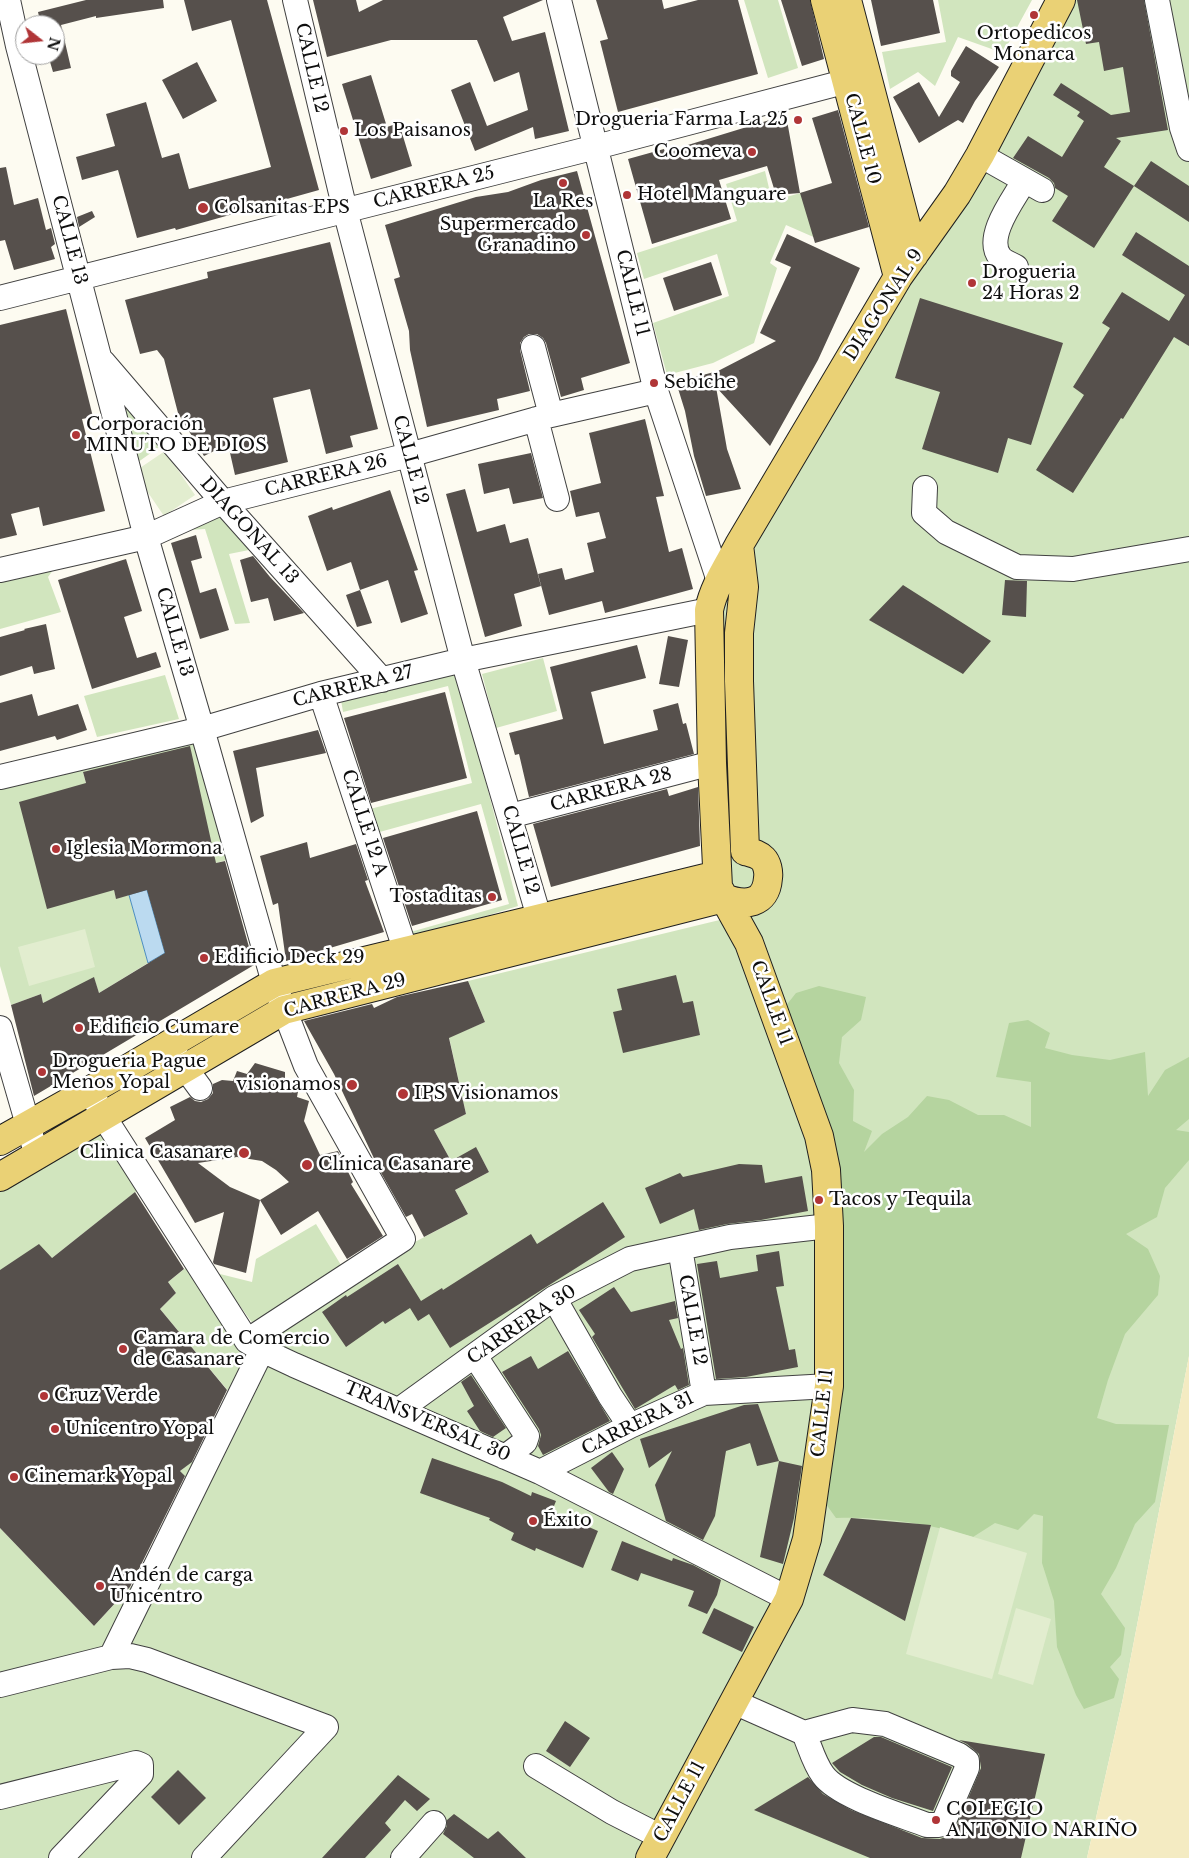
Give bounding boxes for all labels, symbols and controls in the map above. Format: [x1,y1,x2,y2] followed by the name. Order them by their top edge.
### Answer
[1028,9,1040,21] marker: Ortopedicos Monarca
[15,15,65,65] north arrow
[290,21,332,115] street label: CALLE 12
[977,23,1091,66] place label: Ortopedicos Monarca
[43,35,64,53] text: N
[839,91,885,187] street label: CALLE 10
[575,109,788,131] place label: Drogueria Farma La 25
[792,114,804,126] marker: Drogueria Farma La 25
[354,120,471,142] place label: Los Paisanos
[338,125,350,137] marker: Los Paisanos
[654,141,742,163] place label: Coomeva
[746,146,758,158] marker: Coomeva
[371,162,497,214] street label: CARRERA 25
[557,177,569,189] marker: La Res
[637,184,787,206] place label: Hotel Manguare
[621,189,633,201] marker: Hotel Manguare
[533,191,593,213] place label: La Res
[47,193,91,287] street label: CALLE 13
[214,197,350,219] place label: Colsanitas EPS
[196,201,210,215] marker: Colsanitas EPS
[440,214,576,256] place label: Supermercado Granadino
[580,229,592,241] marker: Supermercado Granadino
[840,245,928,365] street label: DIAGONAL 9
[611,247,653,339] street label: CALLE 11
[982,262,1080,304] place label: Drogueria 24 Horas 2
[966,277,978,289] marker: Drogueria 24 Horas 2
[664,372,736,394] place label: Sebiche
[648,377,660,389] marker: Sebiche
[388,413,432,507] street label: CALLE 12
[86,414,267,456] place label: Corporación MINUTO DE DIOS
[70,429,82,441] marker: Corporación MINUTO DE DIOS
[262,450,390,502] street label: CARRERA 26
[195,473,303,589] street label: DIAGONAL 13
[151,585,197,679] street label: CALLE 13
[291,662,415,712] street label: CARRERA 27
[548,763,674,817] street label: CARRERA 28
[337,767,391,879] street label: CALLE 12 A
[497,803,543,897] street label: CALLE 12
[66,838,222,860] place label: Iglesia Mormona
[50,843,62,855] marker: Iglesia Mormona
[390,886,482,908] place label: Tostaditas
[486,891,498,903] marker: Tostaditas
[214,947,365,969] place label: Edificio Deck 29
[198,952,210,964] marker: Edificio Deck 29
[746,958,796,1048] street label: CALLE 11
[282,969,408,1023] street label: CARRERA 29
[89,1017,239,1039] place label: Edificio Cumare
[73,1022,85,1034] marker: Edificio Cumare
[52,1051,206,1094] place label: Drogueria Pague Menos Yopal
[36,1066,48,1078] marker: Drogueria Pague Menos Yopal
[236,1074,341,1096] place label: visionamos
[345,1078,359,1092] marker: visionamos
[414,1083,558,1105] place label: IPS Visionamos
[396,1087,410,1101] marker: IPS Visionamos
[80,1142,233,1164] place label: Clinica Casanare
[237,1146,251,1160] marker: Clinica Casanare
[318,1154,471,1176] place label: Clínica Casanare
[300,1158,314,1172] marker: Clínica Casanare
[829,1189,972,1211] place label: Tacos y Tequila
[813,1194,825,1206] marker: Tacos y Tequila
[673,1273,711,1367] street label: CALLE 12
[463,1281,581,1369] street label: CARRERA 30
[133,1328,330,1370] place label: Camara de Comercio de Casanare
[117,1343,129,1355] marker: Camara de Comercio de Casanare
[808,1368,838,1458] street label: CALLE 11
[340,1377,514,1467] street label: TRANSVERSAL 30
[54,1385,158,1407] place label: Cruz Verde
[578,1388,698,1460] street label: CARRERA 31
[38,1390,50,1402] marker: Cruz Verde
[65,1418,214,1440] place label: Unicentro Yopal
[49,1423,61,1435] marker: Unicentro Yopal
[24,1466,173,1488] place label: Cinemark Yopal
[8,1471,20,1483] marker: Cinemark Yopal
[543,1510,592,1532] place label: Éxito
[527,1515,539,1527] marker: Éxito
[110,1565,253,1608] place label: Andén de carga Unicentro
[94,1580,106,1592] marker: Andén de carga Unicentro
[650,1758,710,1846] street label: CALLE 11
[946,1799,1137,1842] place label: COLEGIO ANTONIO NARIÑO
[930,1814,942,1826] marker: COLEGIO ANTONIO NARIÑO

